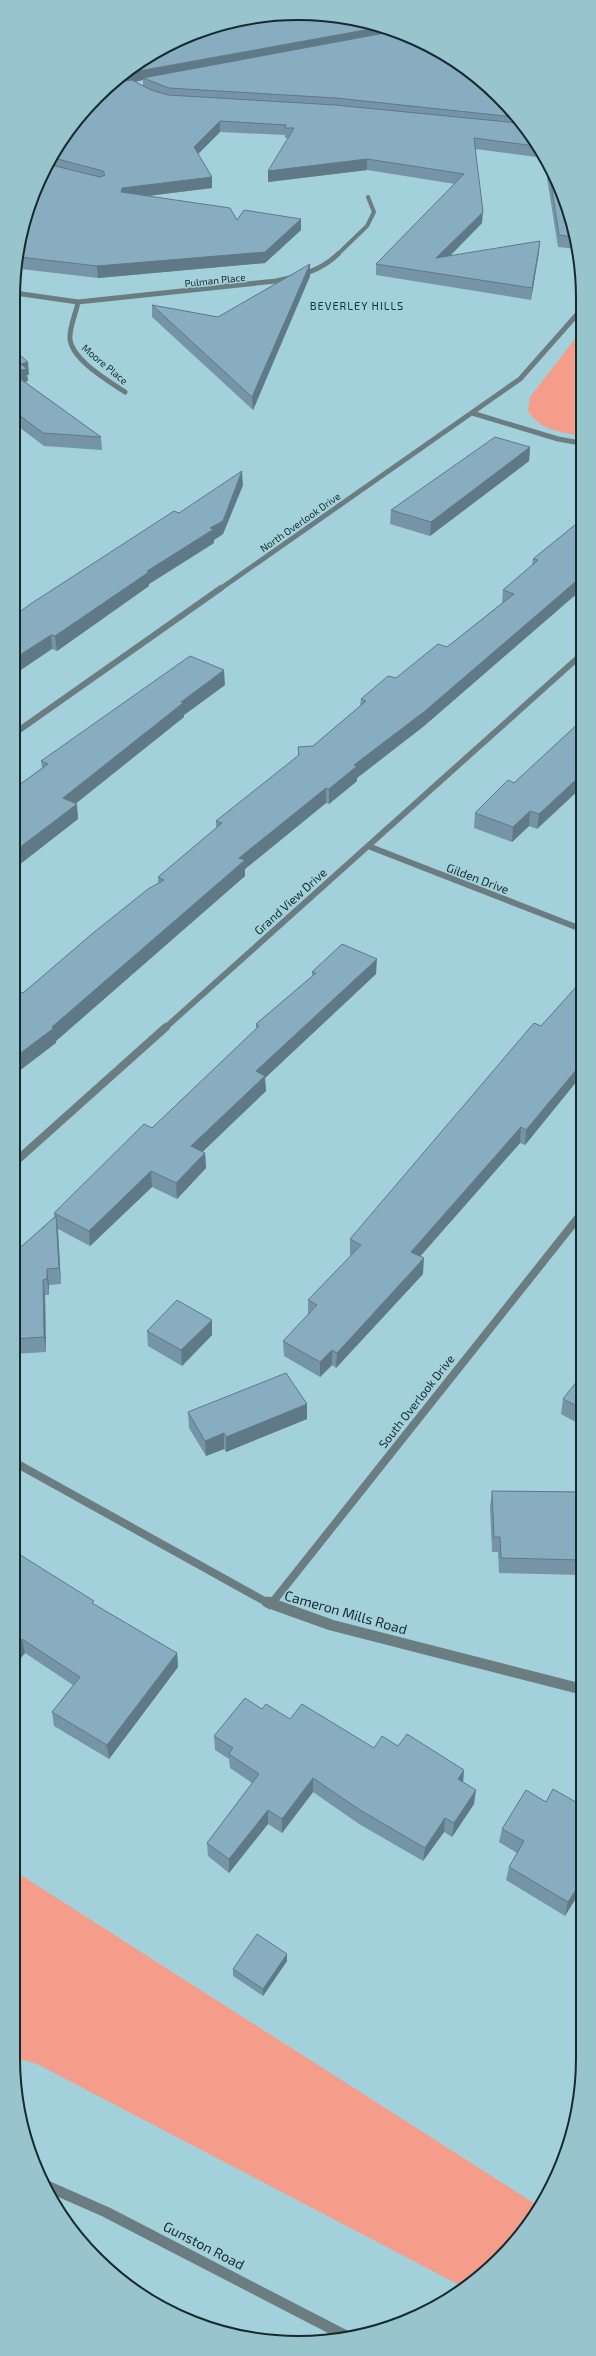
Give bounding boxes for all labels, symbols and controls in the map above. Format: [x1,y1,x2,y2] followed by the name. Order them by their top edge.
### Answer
[184,271,246,289] street label: Pulman Place
[310,299,404,312] district label: BEVERLEY HILLS
[80,341,130,387] street label: Moore Place
[258,490,342,554] street label: North Overlook Drive
[445,860,511,896] street label: Gilden Drive
[251,865,329,937] street label: Grand View Drive
[375,1352,457,1450] street label: South Overlook Drive
[283,1586,409,1638] street label: Cameron Mills Road
[161,2217,247,2273] street label: Gunston Road

